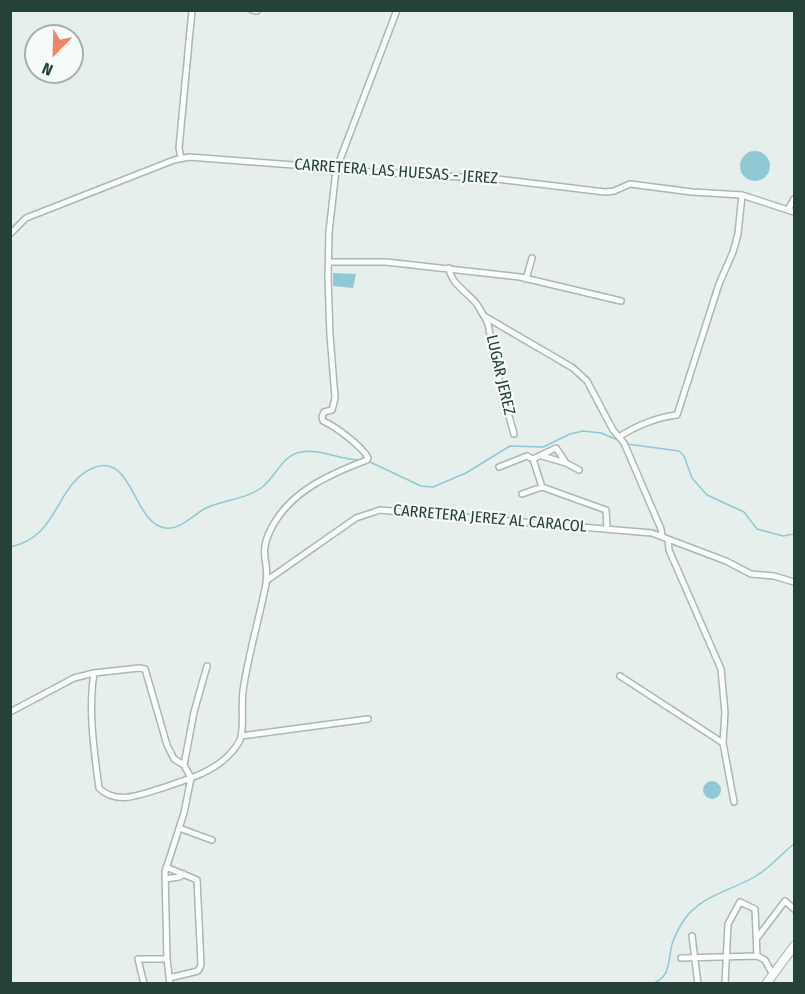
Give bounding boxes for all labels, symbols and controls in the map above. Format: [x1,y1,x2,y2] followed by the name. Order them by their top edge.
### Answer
[24,24,84,84] north arrow
[39,59,56,80] text: N
[294,155,498,189] street label: CARRETERA LAS HUESAS - JEREZ
[481,333,519,417] street label: LUGAR JEREZ
[392,501,588,537] street label: CARRETERA JEREZ AL CARACOL

